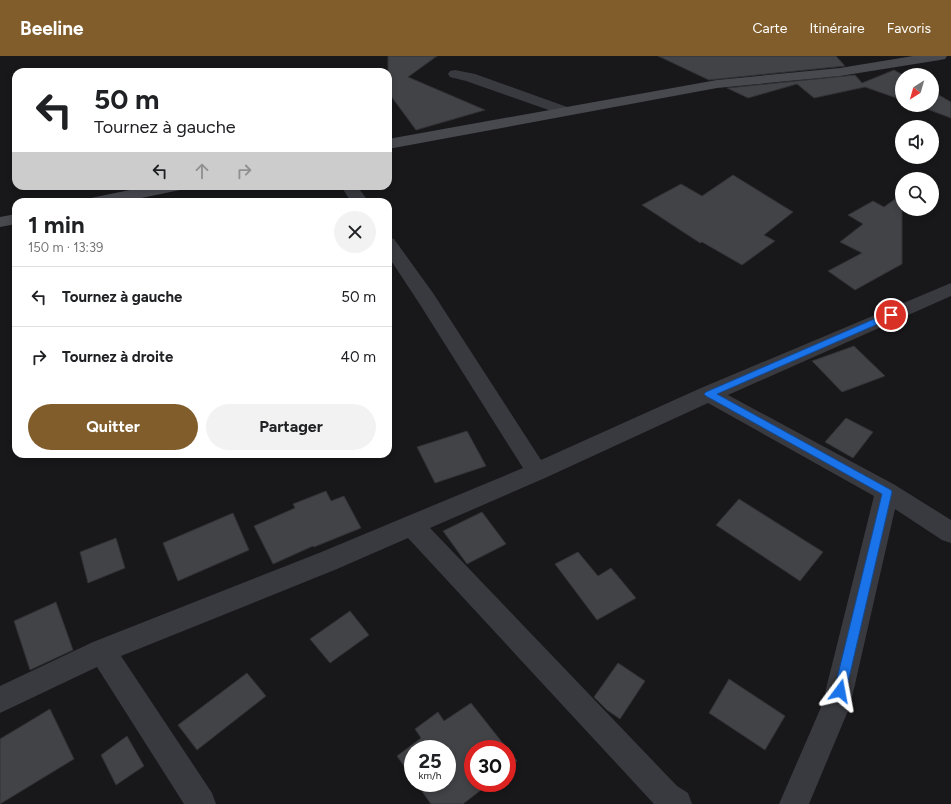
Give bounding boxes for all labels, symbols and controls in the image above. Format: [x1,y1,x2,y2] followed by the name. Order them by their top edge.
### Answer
[20,17,84,40] text: Beeline
[753,20,787,37] text: Carte
[809,20,865,37] text: Itinéraire
[887,20,931,37] text: Favoris
[895,68,939,112] north arrow
[895,68,939,216] map controls
[94,82,160,116] text: 50 m
[28,84,80,136] icon: left
[94,116,236,138] text: Tournez à gauche
[895,120,939,164] button: sound
[149,160,171,182] icon: left
[191,160,213,182] icon: ahead
[233,160,255,182] icon: right
[895,172,939,216] button: search
[28,210,85,239] text: 1 min
[334,211,376,253] button: close
[28,240,103,255] text: 150 m · 13:39
[28,286,50,308] icon: left
[62,288,182,306] text: Tournez à gauche
[341,288,376,306] text: 50 m
[874,298,908,332] pin
[880,304,902,326] icon: arrive
[28,346,50,368] icon: right
[62,348,173,366] text: Tournez à droite
[341,348,376,366] text: 40 m
[28,404,198,450] button: Quitter
[206,404,376,450] button: Partager
[819,670,861,712] position arrow
[464,740,516,792] speed limit sign: 30
[418,749,442,773] text: 25
[419,769,441,782] text: km/h

